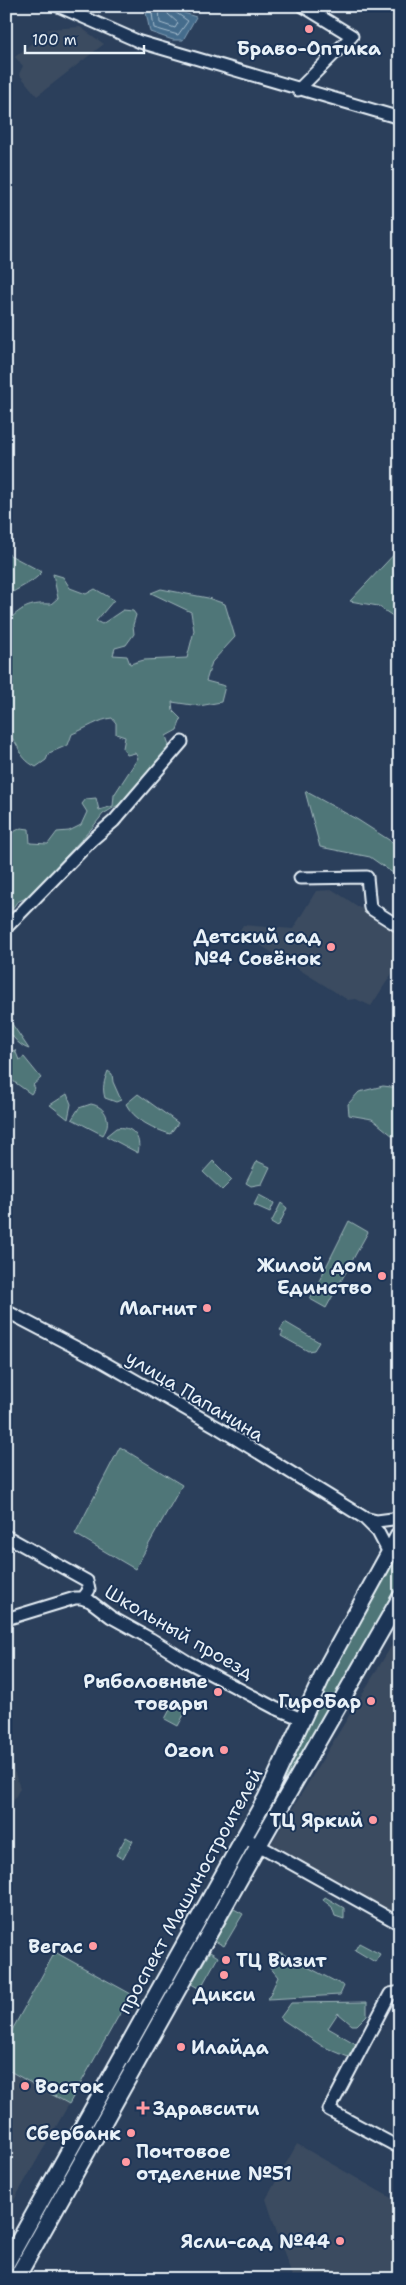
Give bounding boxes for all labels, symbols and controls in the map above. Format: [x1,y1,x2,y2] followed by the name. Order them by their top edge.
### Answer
[25,22,144,54] scale bar
[303,23,315,35] marker: Браво-Оптика
[32,30,77,50] text: 100 m
[237,36,381,61] place label: Браво-Оптика
[194,924,322,971] place label: Детский сад №4 Совёнок
[325,941,337,953] marker: Детский сад №4 Совёнок
[257,1253,372,1300] place label: Жилой дом Единство
[376,1270,388,1282] marker: Жилой дом Единство
[119,1296,198,1321] place label: Магнит
[201,1302,213,1314] marker: Магнит
[121,1345,269,1447] street label: улица Папанина
[100,1579,258,1685] street label: Школьный проезд
[83,1669,208,1716] place label: Рыболовные товары
[212,1686,224,1698] marker: Рыболовные товары
[278,1689,361,1714] place label: ГироБар
[365,1695,377,1707] marker: ГироБар
[164,1738,214,1763] place label: Ozon
[218,1744,230,1756] marker: Ozon
[112,1764,268,2018] street label: проспект Машиностроителей
[269,1808,363,1833] place label: ТЦ Яркий
[367,1814,379,1826] marker: ТЦ Яркий
[28,1934,83,1959] place label: Вегас
[87,1940,99,1952] marker: Вегас
[236,1948,327,1973] place label: ТЦ Визит
[220,1954,232,1966] marker: ТЦ Визит
[218,1969,230,1981] marker: Дикси
[192,1982,256,2007] place label: Дикси
[191,2035,269,2060] place label: Илайда
[175,2041,187,2053] marker: Илайда
[35,2074,104,2099] place label: Восток
[19,2080,31,2092] marker: Восток
[153,2096,259,2121] place label: Здравсити
[137,2102,149,2114] marker: Здравсити
[26,2121,121,2146] place label: Сбербанк
[125,2127,137,2139] marker: Сбербанк
[136,2139,292,2186] place label: Почтовое отделение №51
[120,2156,132,2168] marker: Почтовое отделение №51
[181,2229,331,2254] place label: Ясли-сад №44
[334,2235,346,2247] marker: Ясли-сад №44

